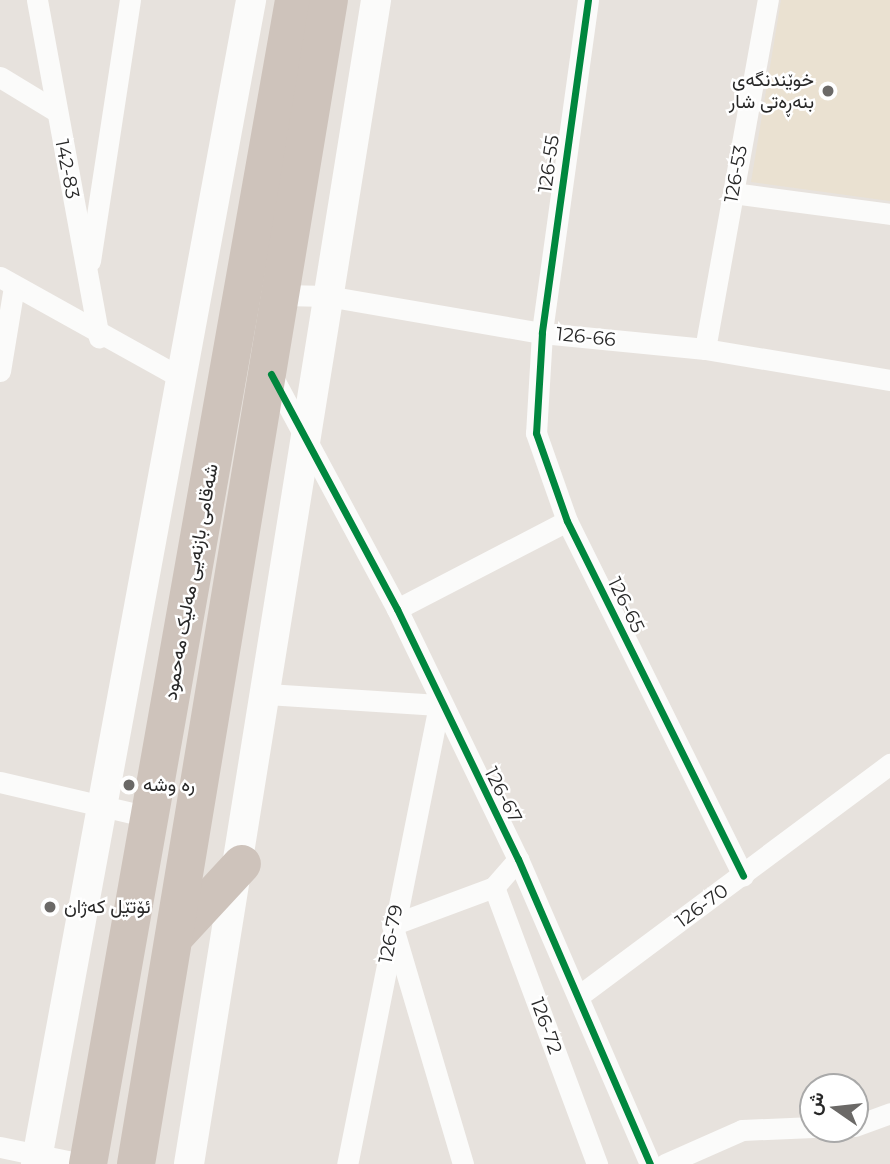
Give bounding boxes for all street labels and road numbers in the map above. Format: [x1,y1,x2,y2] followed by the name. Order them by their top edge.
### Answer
[534,134,564,194] street label: 126-55
[50,137,84,201] street label: 142-83
[720,144,752,204] street label: 126-53
[555,323,617,351] street label: 126-66
[159,462,223,702] street label: شەقامی بازنەیی مەلیک مەحمود
[603,573,649,637] street label: 126-65
[479,763,527,827] street label: 126-67
[671,879,733,933] street label: 126-70
[374,903,408,965] street label: 126-79
[525,995,567,1057] street label: 126-72

